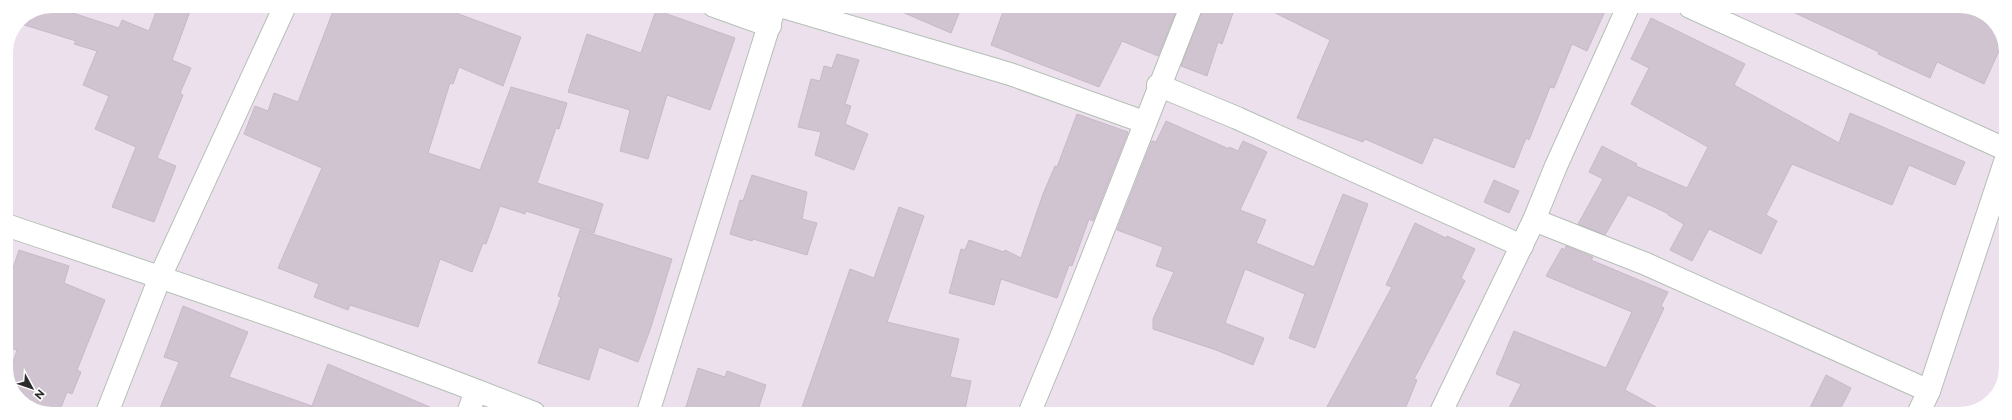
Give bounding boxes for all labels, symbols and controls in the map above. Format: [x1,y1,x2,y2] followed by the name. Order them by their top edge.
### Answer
[12,368,52,408] north arrow
[31,387,48,402] text: N

